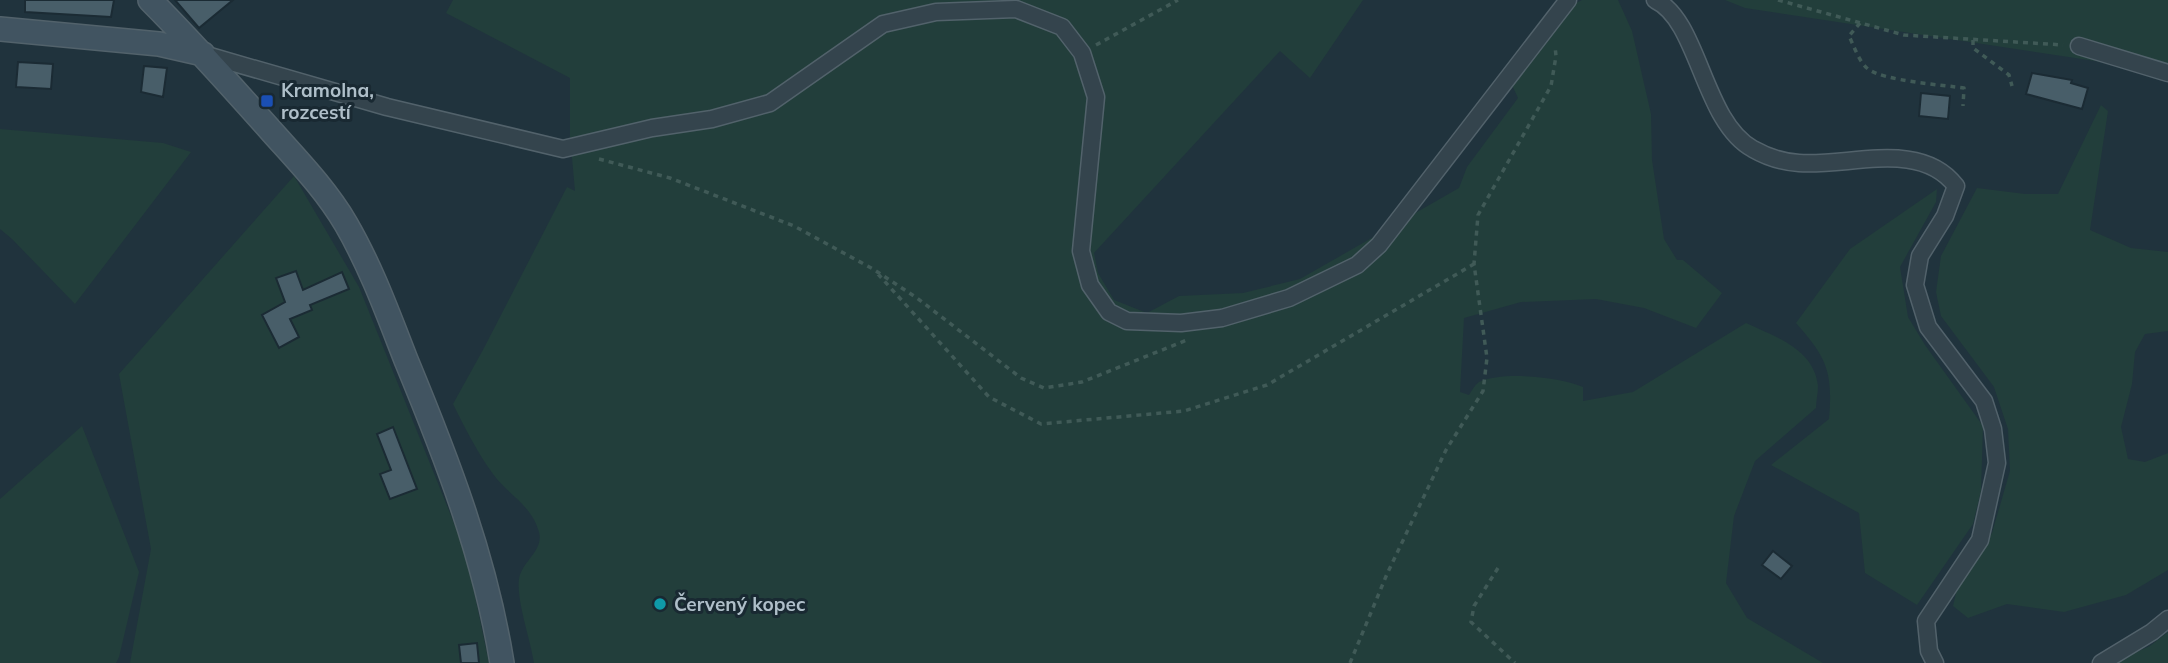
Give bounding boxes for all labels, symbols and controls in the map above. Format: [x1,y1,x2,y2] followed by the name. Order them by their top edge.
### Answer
[281,78,374,124] place label: Kramolna, rozcestí
[259,93,275,109] marker: Kramolna, rozcestí
[674,592,806,616] place label: Červený kopec
[652,596,668,612] marker: Červený kopec

